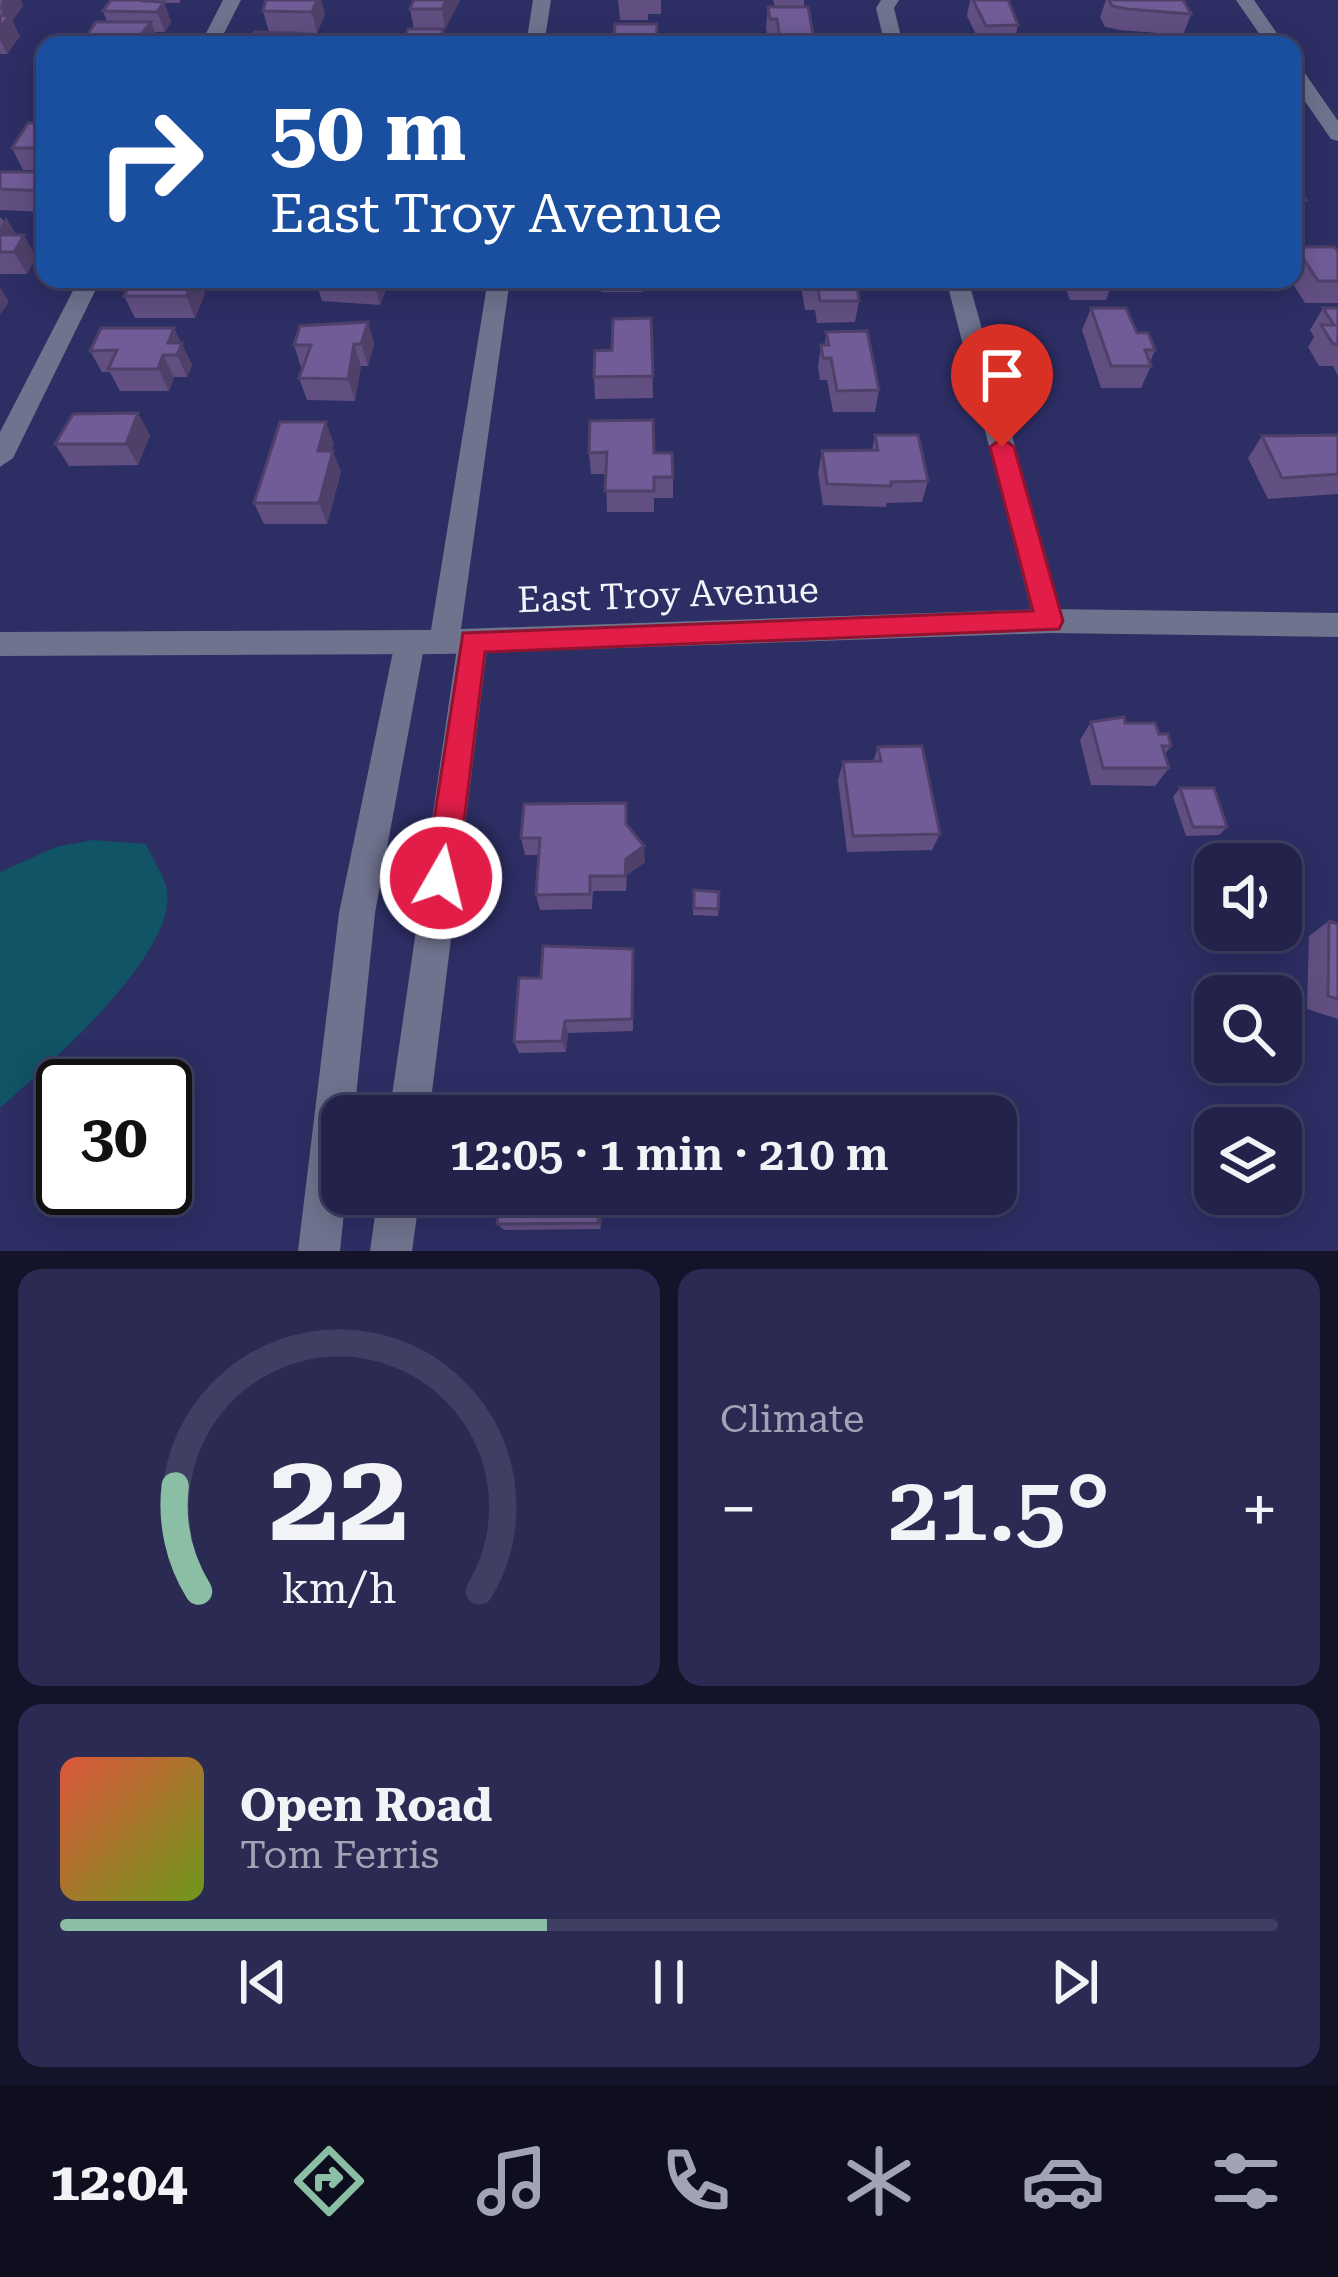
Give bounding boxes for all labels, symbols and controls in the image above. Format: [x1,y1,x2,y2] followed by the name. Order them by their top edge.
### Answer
[270,82,466,180] text: 50 m
[72,84,228,240] icon: right
[270,182,722,245] text: East Troy Avenue
[951,324,1053,447] pin
[969,342,1035,408] icon: arrive
[517,569,819,621] street label: East Troy Avenue
[378,815,504,941] position arrow
[1194,843,1302,1215] map controls
[1194,843,1302,951] button: sound
[1194,975,1302,1083] button: search
[36,1059,192,1215] speed limit sign: 30
[1194,1107,1302,1215] button: layers
[449,1128,889,1181] text: 12:05 · 1 min · 210 m
[720,1396,864,1442] text: Climate
[269,1424,409,1570] text: 22
[888,1457,1110,1562] text: 21.5°
[720,1471,757,1548] text: −
[1241,1471,1278,1548] text: +
[282,1562,396,1612] text: km/h
[240,1779,492,1832] text: Open Road
[240,1832,439,1878] text: Tom Ferris
[230,1949,296,2015] icon: previous
[636,1949,702,2015] icon: pause
[1042,1949,1108,2015] icon: next
[287,2139,371,2223] icon: directions
[470,2139,554,2223] icon: music
[654,2139,738,2223] icon: phone
[837,2139,921,2223] icon: climate
[1021,2139,1105,2223] icon: car
[1204,2139,1288,2223] icon: filters
[50,2150,188,2213] text: 12:04

